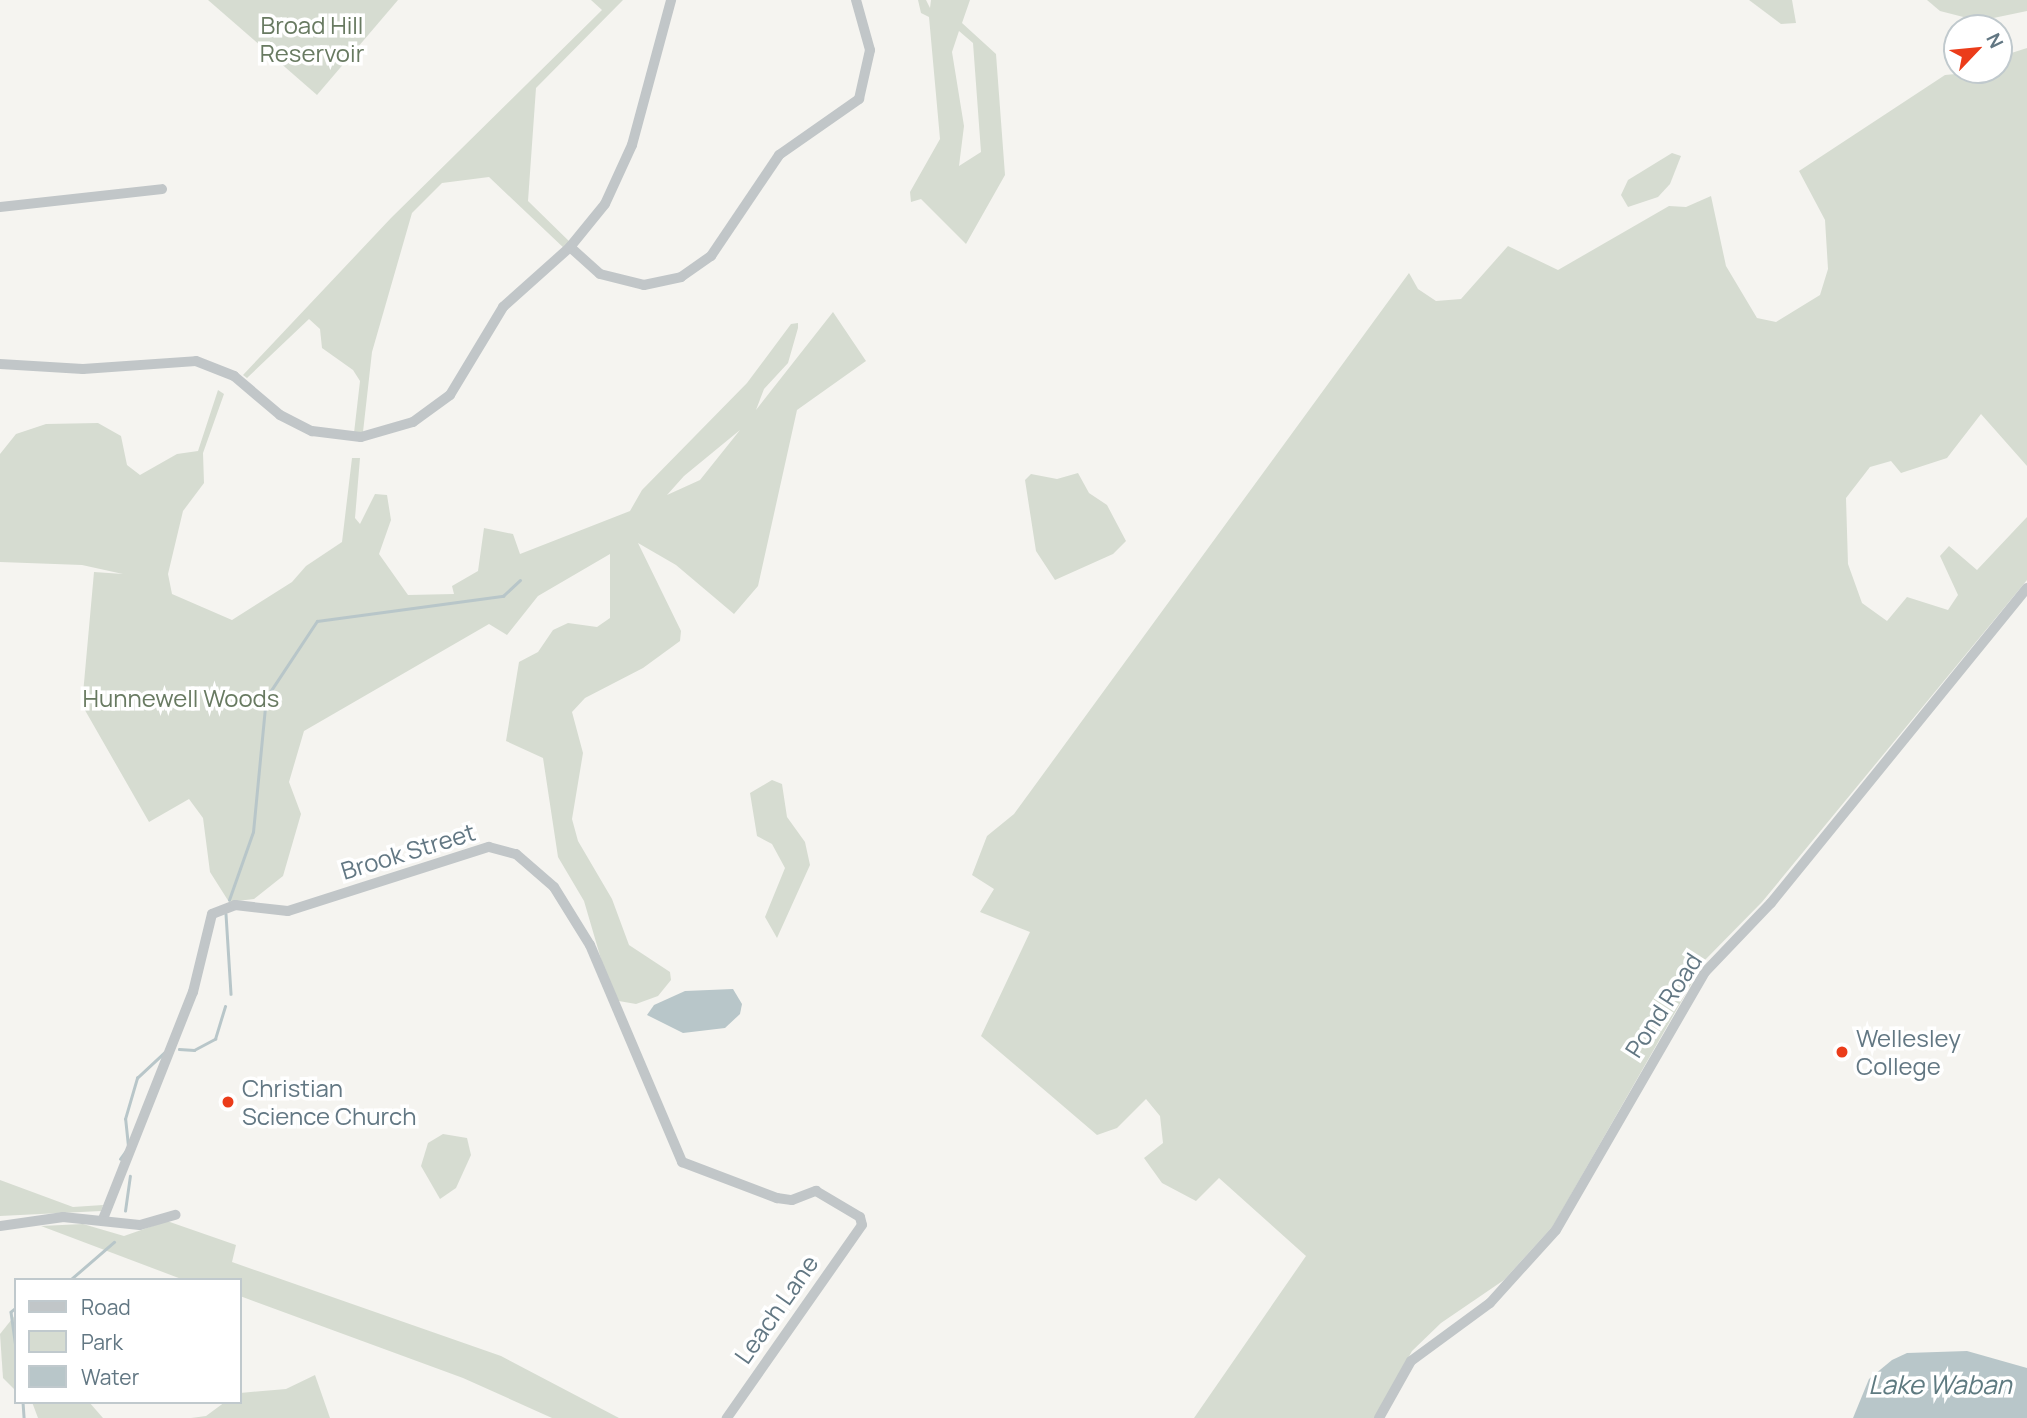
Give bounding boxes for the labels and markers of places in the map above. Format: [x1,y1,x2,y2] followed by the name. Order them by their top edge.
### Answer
[1856,1024,1961,1080] place label: Wellesley College
[1834,1044,1850,1060] marker: Wellesley College
[242,1074,417,1130] place label: Christian Science Church
[220,1094,236,1110] marker: Christian Science Church

